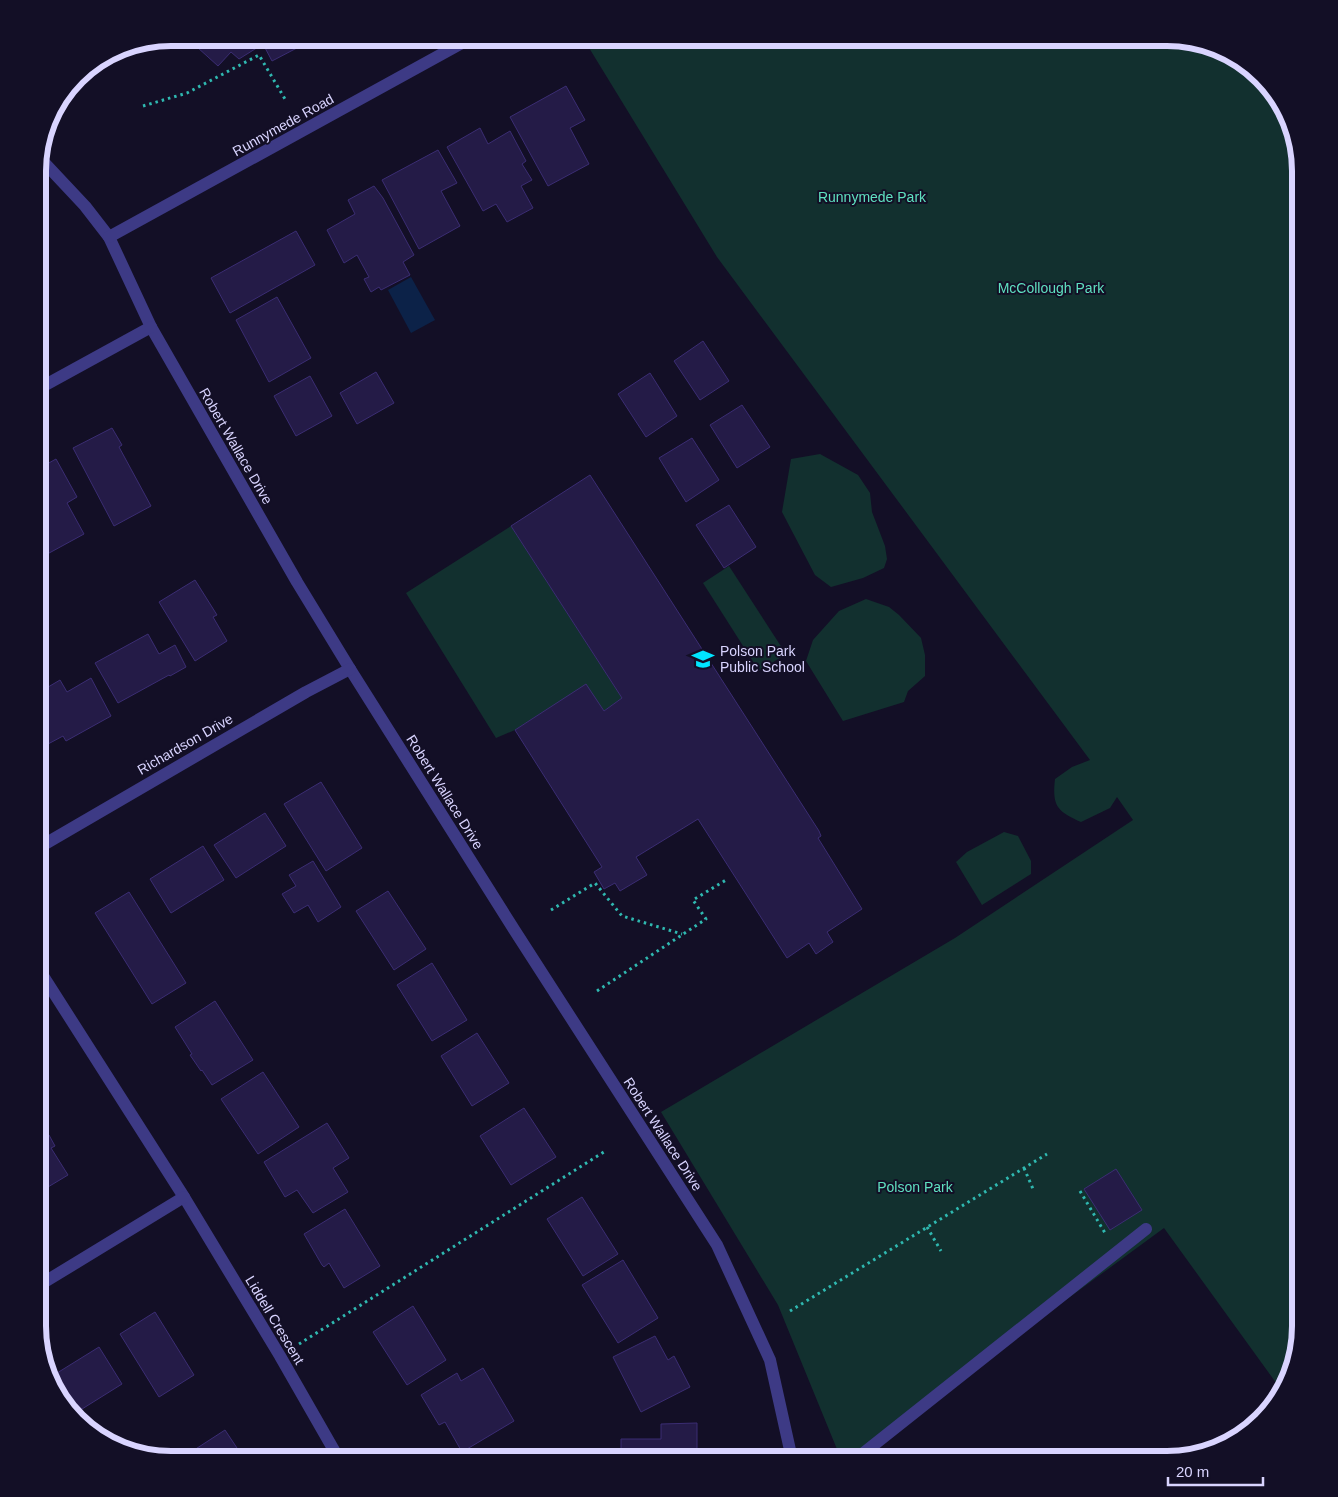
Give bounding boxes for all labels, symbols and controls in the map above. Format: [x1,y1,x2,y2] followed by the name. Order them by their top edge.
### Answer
[230,91,336,159] street label: Runnymede Road
[818,189,927,205] park label: Runnymede Park
[998,280,1105,296] park label: McCollough Park
[196,385,276,507] street label: Robert Wallace Drive
[720,643,805,675] place label: Polson Park Public School
[690,646,716,672] school or university icon: Polson Park Public School
[135,710,236,778] street label: Richardson Drive
[403,732,487,852] street label: Robert Wallace Drive
[620,1074,706,1194] street label: Robert Wallace Drive
[877,1179,954,1195] park label: Polson Park
[242,1273,308,1367] street label: Liddell Crescent
[1168,1454,1263,1486] scale bar
[1176,1463,1209,1480] text: 20 m

